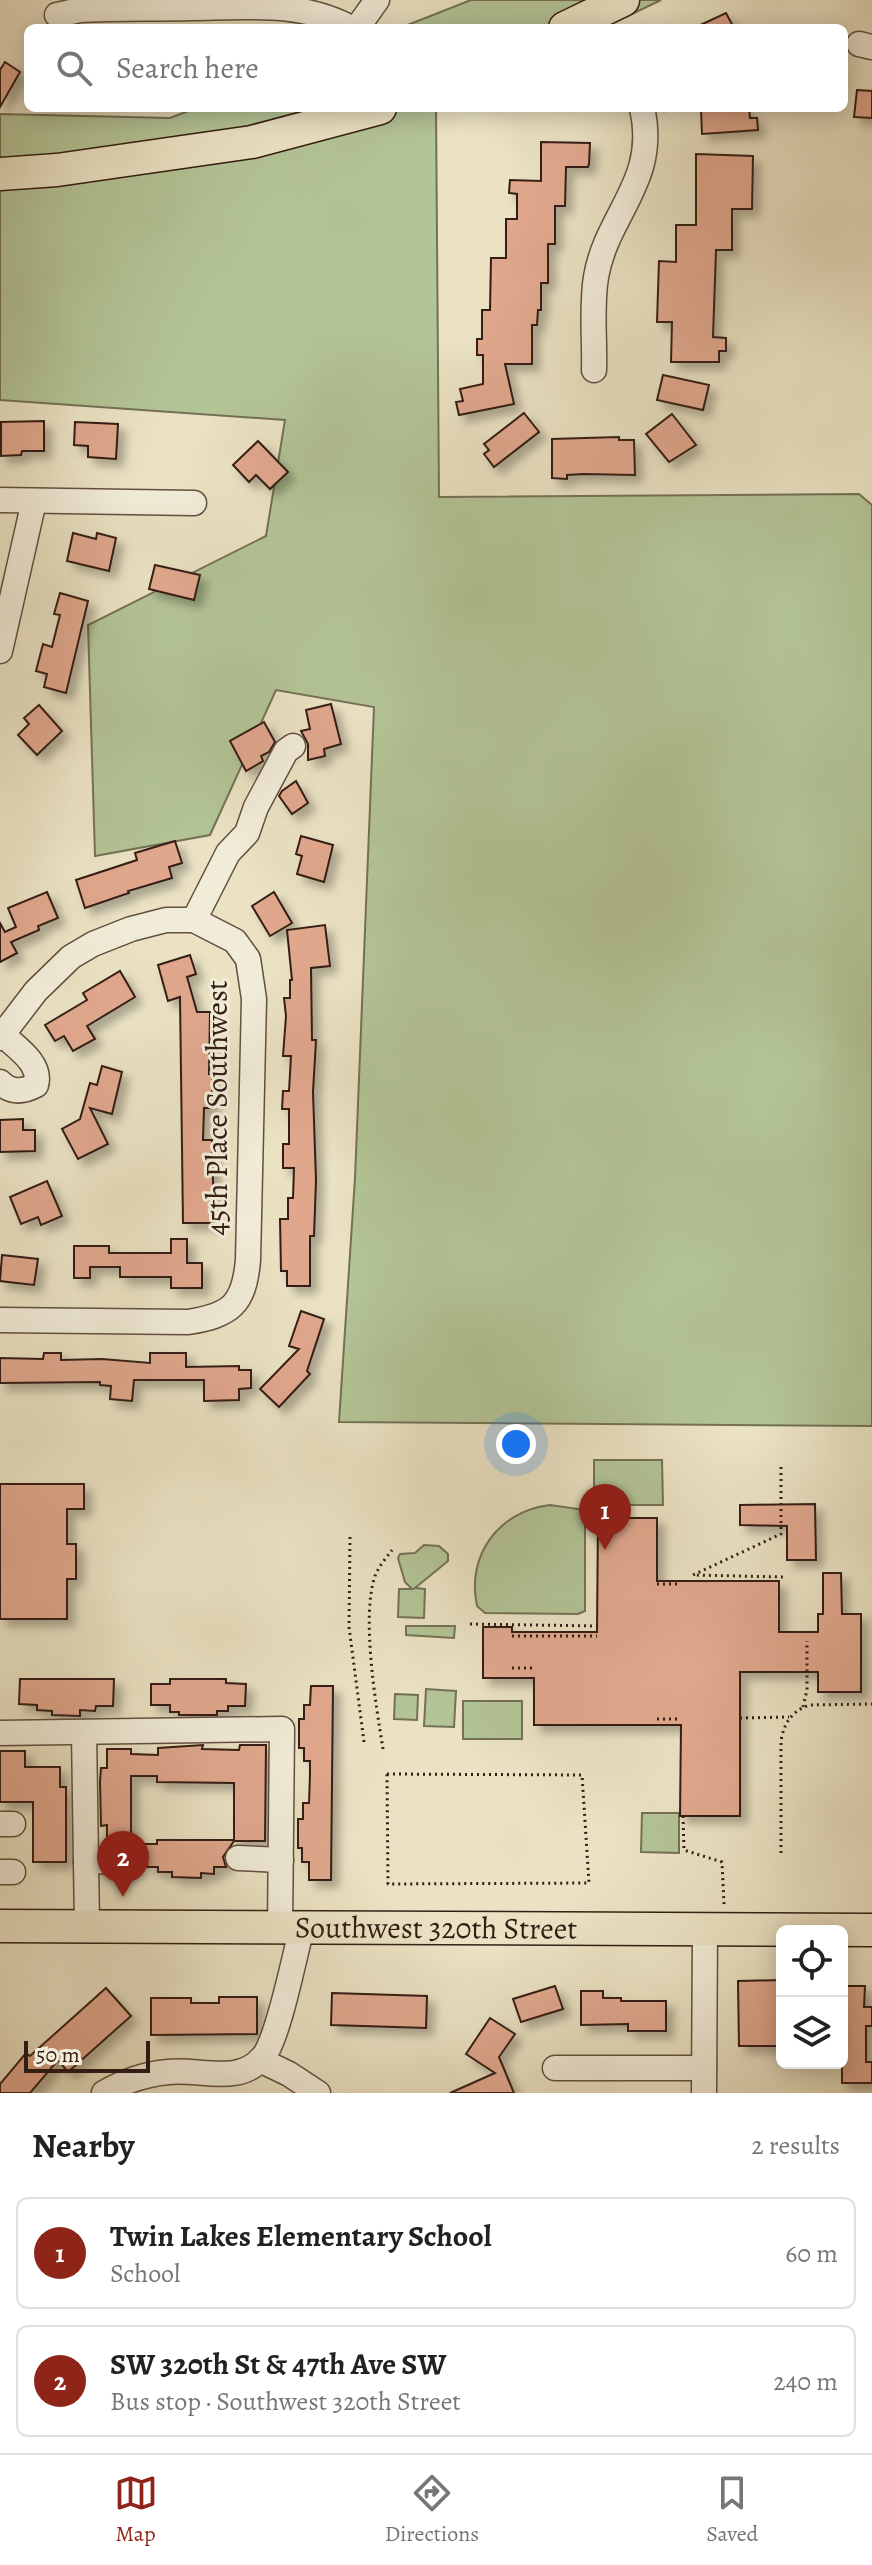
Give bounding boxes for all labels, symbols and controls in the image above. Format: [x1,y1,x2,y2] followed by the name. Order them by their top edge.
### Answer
[24,24,848,112] search box
[52,46,96,90] icon: search
[116,48,259,88] text: Search here
[197,980,237,1236] street label: 45th Place Southwest
[496,1424,536,1464] your location
[579,1484,631,1550] pin: 1
[97,1831,149,1897] pin: 2
[295,1907,577,1949] street label: Southwest 320th Street
[776,1925,848,2069] map controls
[776,1925,848,1997] button: locate
[776,1997,848,2069] button: layers
[24,2037,150,2073] scale bar
[36,2040,80,2070] text: 50 m
[32,2122,135,2169] text: Nearby
[751,2128,840,2163] text: 2 results
[110,2216,492,2256] text: Twin Lakes Elementary School
[55,2236,65,2271] text: 1
[785,2236,838,2271] text: 60 m
[110,2256,180,2291] text: School
[110,2344,446,2384] text: SW 320th St & 47th Ave SW
[54,2364,66,2399] text: 2
[773,2364,838,2399] text: 240 m
[110,2384,461,2419] text: Bus stop · Southwest 320th Street
[114,2471,158,2549] tab: Map
[385,2471,479,2549] tab: Directions
[706,2471,758,2549] tab: Saved

